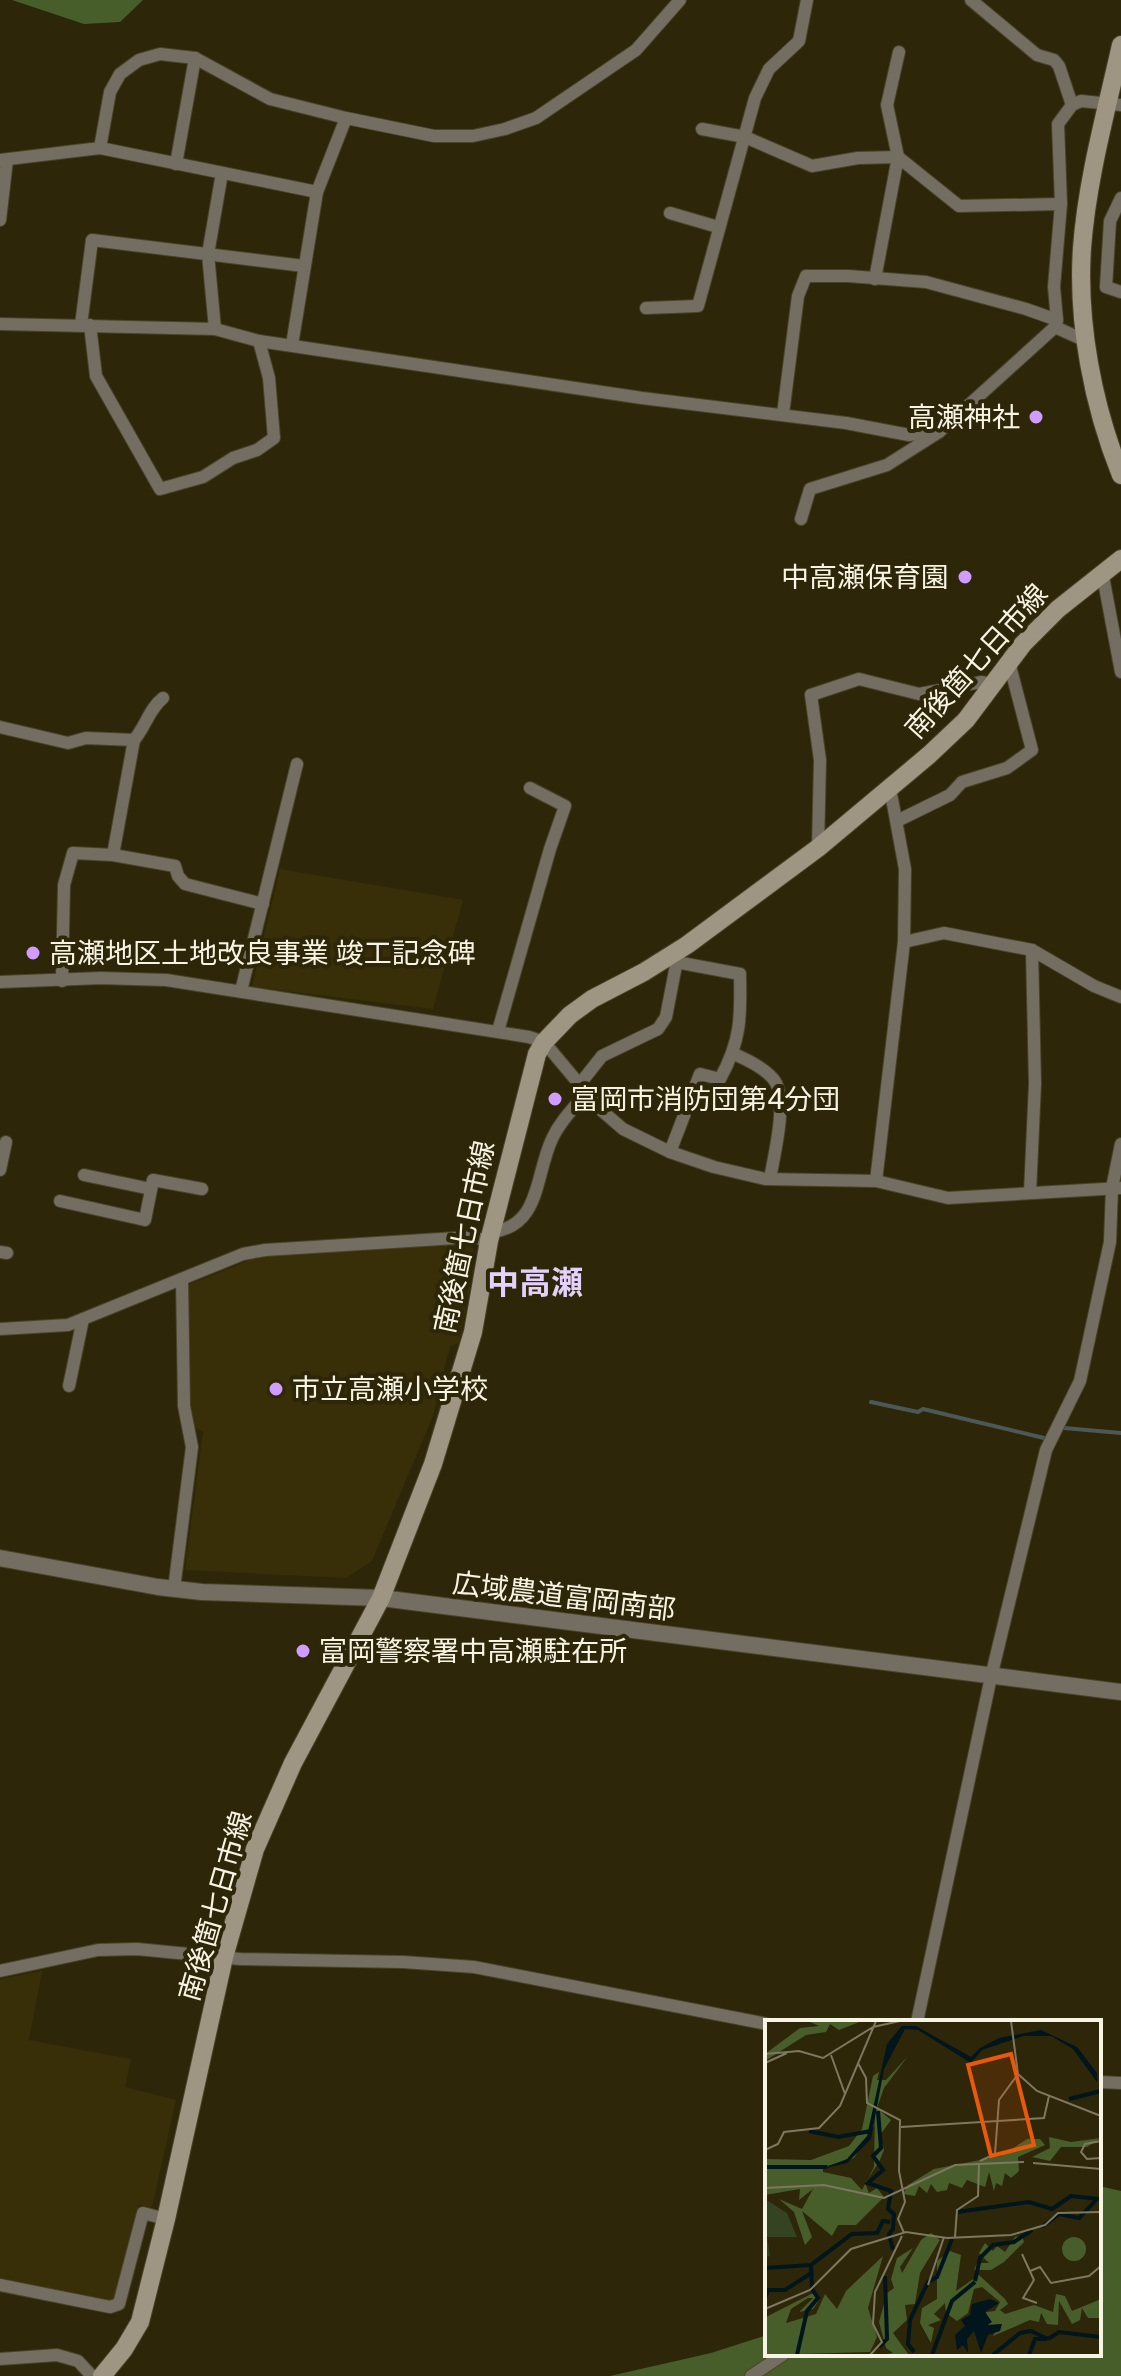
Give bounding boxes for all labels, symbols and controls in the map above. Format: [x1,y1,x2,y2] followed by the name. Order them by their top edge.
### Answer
[908,400,1020,433] place label: 高瀬神社
[1027,408,1045,426] marker: 高瀬神社
[781,560,949,593] place label: 中高瀬保育園
[956,568,974,586] marker: 中高瀬保育園
[898,577,1053,745] street label: 南後箇七日市線
[49,936,476,969] place label: 高瀬地区土地改良事業 竣工記念碑
[24,944,42,962] marker: 高瀬地区土地改良事業 竣工記念碑
[571,1082,841,1115] place label: 富岡市消防団第4分団
[546,1090,564,1108] marker: 富岡市消防団第4分団
[427,1138,500,1336] street label: 南後箇七日市線
[487,1264,583,1301] district label: 中高瀬
[292,1372,488,1405] place label: 市立高瀬小学校
[267,1380,285,1398] marker: 市立高瀬小学校
[451,1565,677,1626] street label: 広域農道富岡南部
[319,1634,627,1667] place label: 富岡警察署中高瀬駐在所
[294,1642,312,1660] marker: 富岡警察署中高瀬駐在所
[172,1807,257,2005] street label: 南後箇七日市線
[765,2020,1101,2356] inset map

